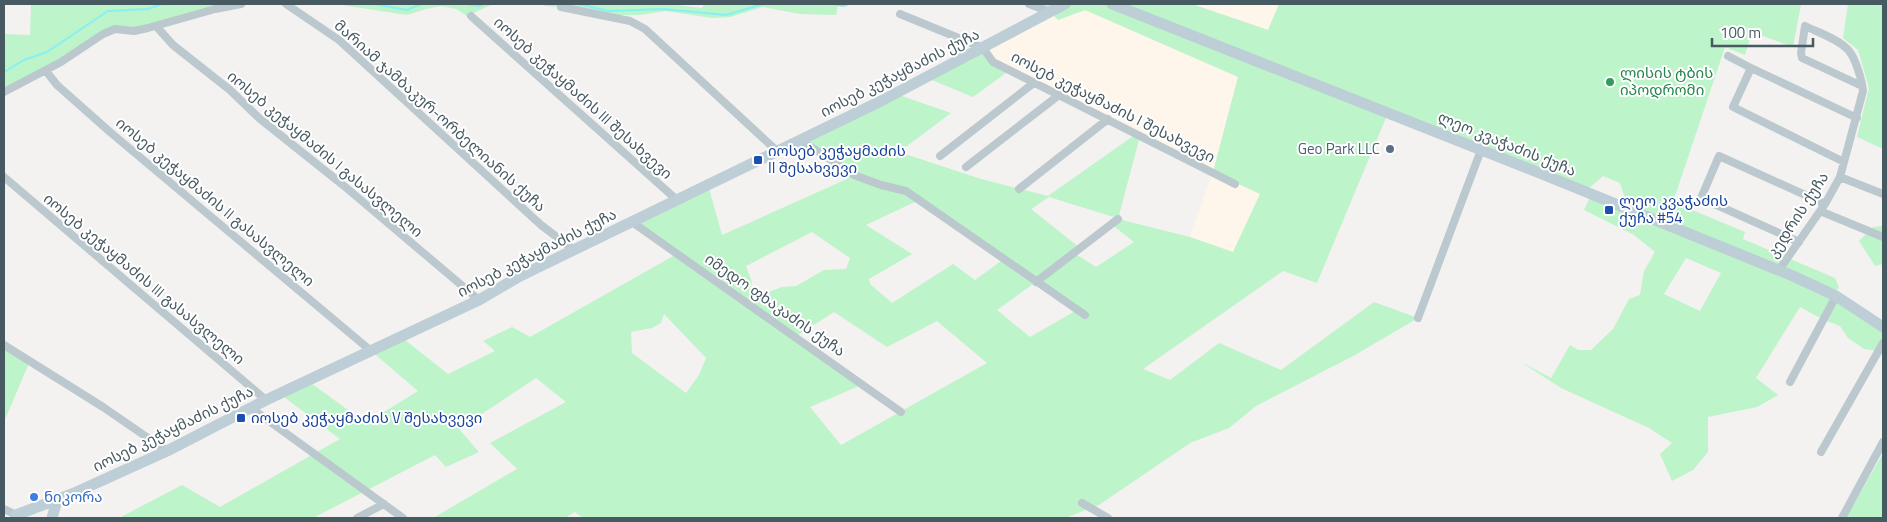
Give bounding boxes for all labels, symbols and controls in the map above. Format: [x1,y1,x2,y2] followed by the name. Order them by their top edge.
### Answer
[489,11,678,184] street label: იოსებ კეჭაყმაძის III შესახვევი
[329,14,551,217] street label: მარიამ ჯამბაკურ-ორბელიანის ქუჩა
[1712,15,1813,47] scale bar
[1720,21,1761,44] text: 100 m
[816,22,983,123] street label: იოსებ კეჭაყმაძის ქუჩა
[1007,45,1219,168] street label: იოსებ კეჭაყმაძის I შესახვევი
[1620,61,1713,101] place label: ლისის ტბის იპოდრომი
[222,65,428,243] street label: იოსებ კეჭაყმაძის I გასასვლელი
[1604,76,1616,88] marker: ლისის ტბის იპოდრომი
[1435,105,1580,182] street label: ლეო კვაჭაძის ქუჩა
[111,111,320,292] street label: იოსებ კეჭაყმაძის II გასასვლელი
[1298,137,1380,160] place label: Geo Park LLC
[768,139,906,179] place label: იოსებ კეჭაყმაძის II შესახვევი
[1384,143,1396,155] marker: Geo Park LLC
[752,154,764,166] marker: იოსებ კეჭაყმაძის II შესახვევი
[1761,167,1834,262] street label: კედრის ქუჩა
[39,187,250,370] street label: იოსებ კეჭაყმაძის III გასასვლელი
[1619,189,1728,229] place label: ლეო კვაჭაძის ქუჩა #54
[453,202,620,303] street label: იოსებ კეჭაყმაძის ქუჩა
[1603,204,1615,216] marker: ლეო კვაჭაძის ქუჩა #54
[700,247,850,362] street label: იმედო ფხაკაძის ქუჩა
[89,380,257,477] street label: იოსებ კეჭაყმაძის ქუჩა
[251,406,482,429] place label: იოსებ კეჭაყმაძის V შესახვევი
[235,412,247,424] marker: იოსებ კეჭაყმაძის V შესახვევი
[44,485,103,508] place label: ნიკორა
[28,491,40,503] marker: ნიკორა

